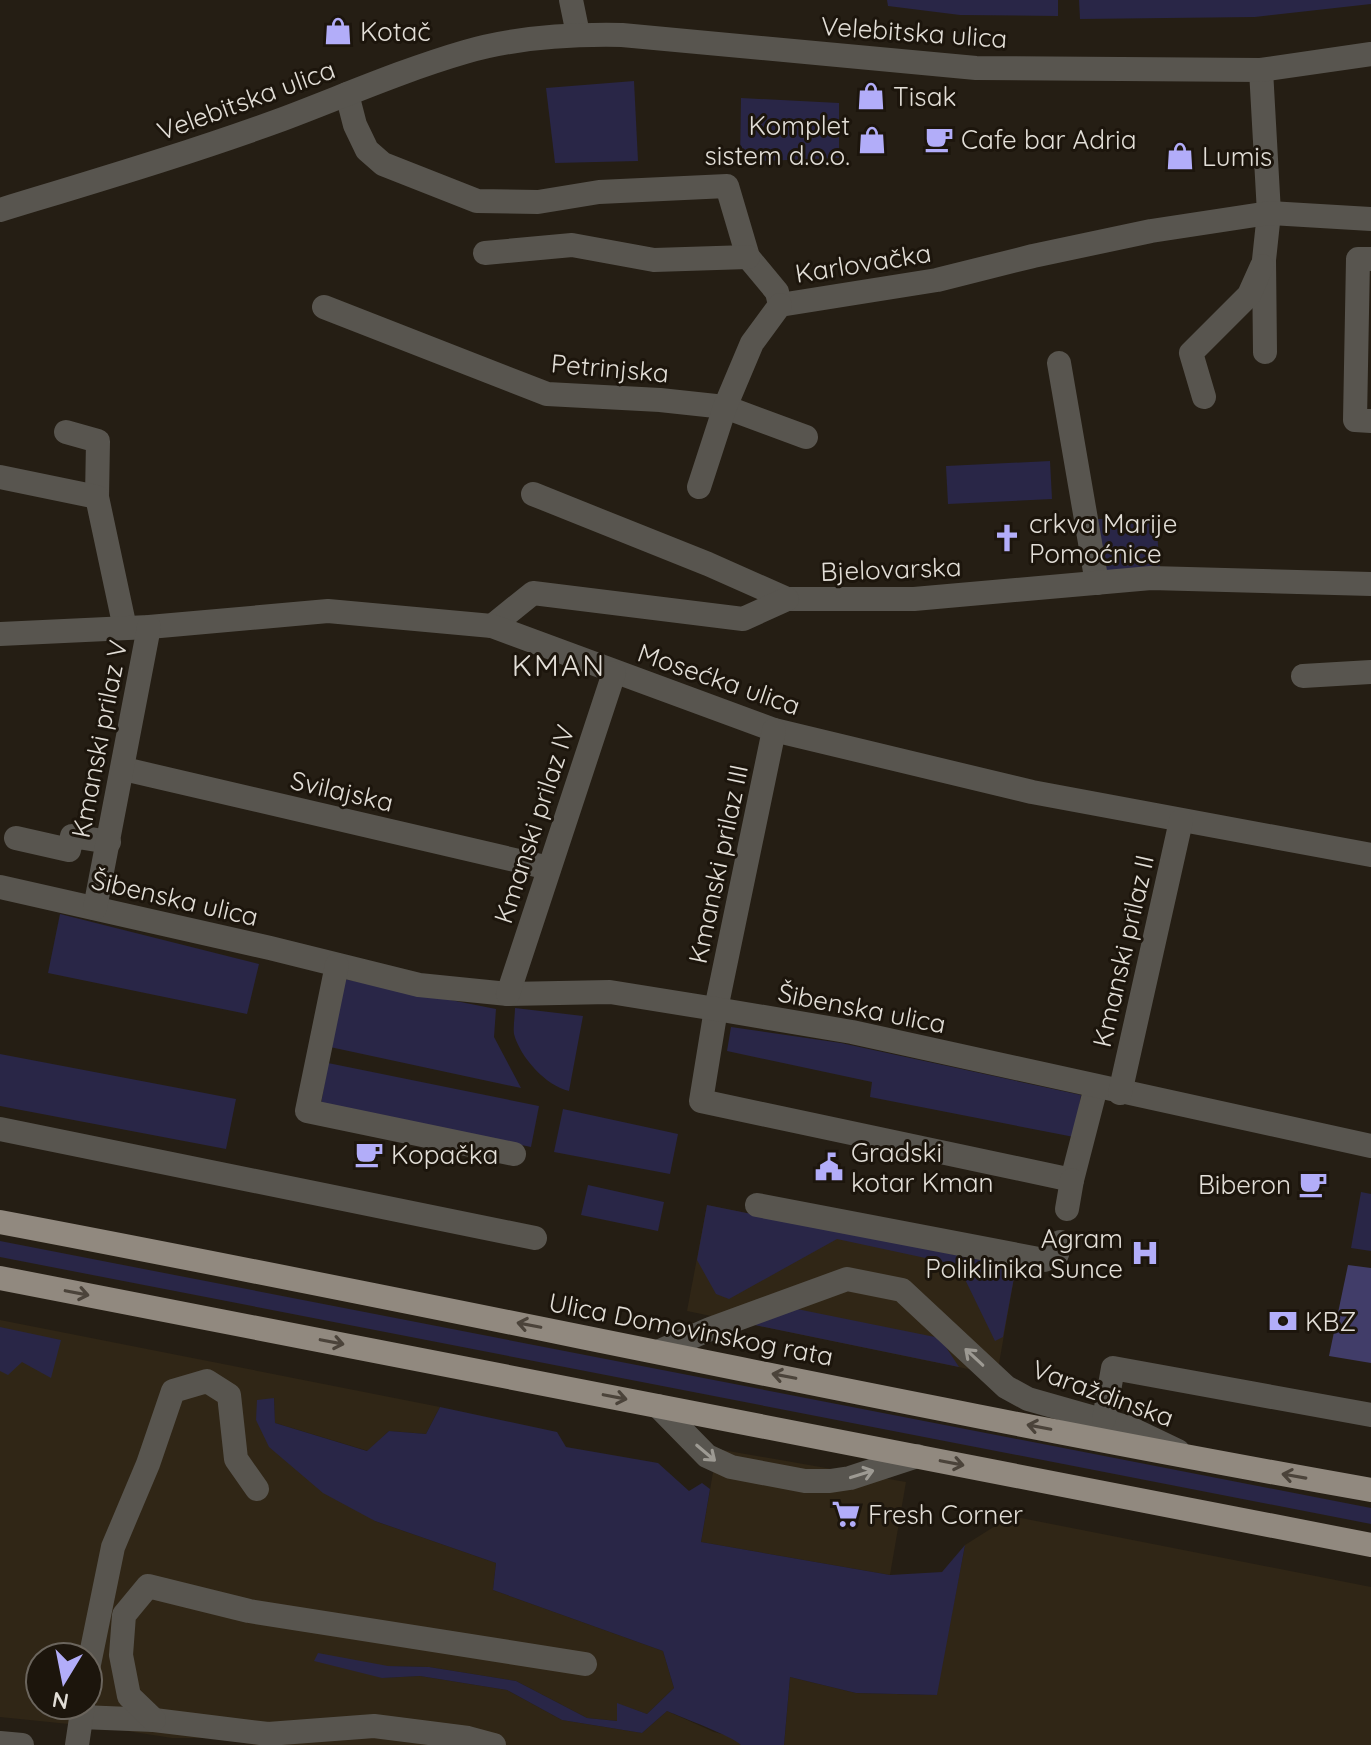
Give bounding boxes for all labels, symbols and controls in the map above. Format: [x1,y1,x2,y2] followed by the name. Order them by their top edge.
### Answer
[820,9,1008,55] street label: Velebitska ulica
[360,15,431,48] place label: Kotač
[323,16,353,46] shop icon: Kotač
[153,53,339,147] street label: Velebitska ulica
[893,80,956,113] place label: Tisak
[856,81,886,111] shop icon: Tisak
[705,109,850,172] place label: Komplet sistem d.o.o.
[961,123,1136,156] place label: Cafe bar Adria
[924,124,954,154] cafe icon: Cafe bar Adria
[857,125,887,155] shop icon: Komplet sistem d.o.o.
[1202,140,1272,173] place label: Lumis
[1165,141,1195,171] shop icon: Lumis
[793,236,933,290] street label: Karlovačka
[550,346,670,390] street label: Petrinjska
[1029,507,1178,570] place label: crkva Marije Pomoćnice
[992,523,1022,553] church icon: crkva Marije Pomoćnice
[820,550,962,588] street label: Bjelovarska
[633,636,805,722] street label: Mosećka ulica
[64,637,134,841] street label: Kmanski prilaz V
[512,646,606,684] district label: KMAN
[486,720,582,928] street label: Kmanski prilaz IV
[681,761,755,967] street label: Kmanski prilaz III
[287,763,397,819] street label: Svilajska
[1085,852,1161,1050] street label: Kmanski prilaz II
[88,863,262,933] street label: Šibenska ulica
[775,976,949,1040] street label: Šibenska ulica
[851,1136,994,1199] place label: Gradski kotar Kman
[391,1138,498,1171] place label: Kopačka
[354,1139,384,1169] cafe icon: Kopačka
[814,1152,844,1182] public building icon: Gradski kotar Kman
[1198,1168,1291,1201] place label: Biberon
[1298,1169,1328,1199] cafe icon: Biberon
[925,1222,1123,1285] place label: Agram Poliklinika Sunce
[1130,1238,1160,1268] hospital icon: Agram Poliklinika Sunce
[546,1285,836,1373] street label: Ulica Domovinskog rata
[63,1287,89,1302] one-way arrow
[1305,1305,1356,1338] place label: KBZ
[1268,1306,1298,1336] bank icon: KBZ
[517,1317,542,1332] one-way arrow
[319,1335,344,1350] one-way arrow
[965,1348,985,1366] one-way arrow
[1027,1352,1179,1434] street label: Varaždinska
[772,1368,797,1383] one-way arrow
[601,1391,627,1406] one-way arrow
[1027,1419,1052,1434] one-way arrow
[696,1444,716,1462] one-way arrow
[939,1456,964,1471] one-way arrow
[848,1466,874,1481] one-way arrow
[1282,1468,1307,1483] one-way arrow
[868,1498,1023,1531] place label: Fresh Corner
[831,1499,861,1529] supermarket icon: Fresh Corner
[24,1641,104,1721] north arrow
[50,1686,71,1716] text: N

